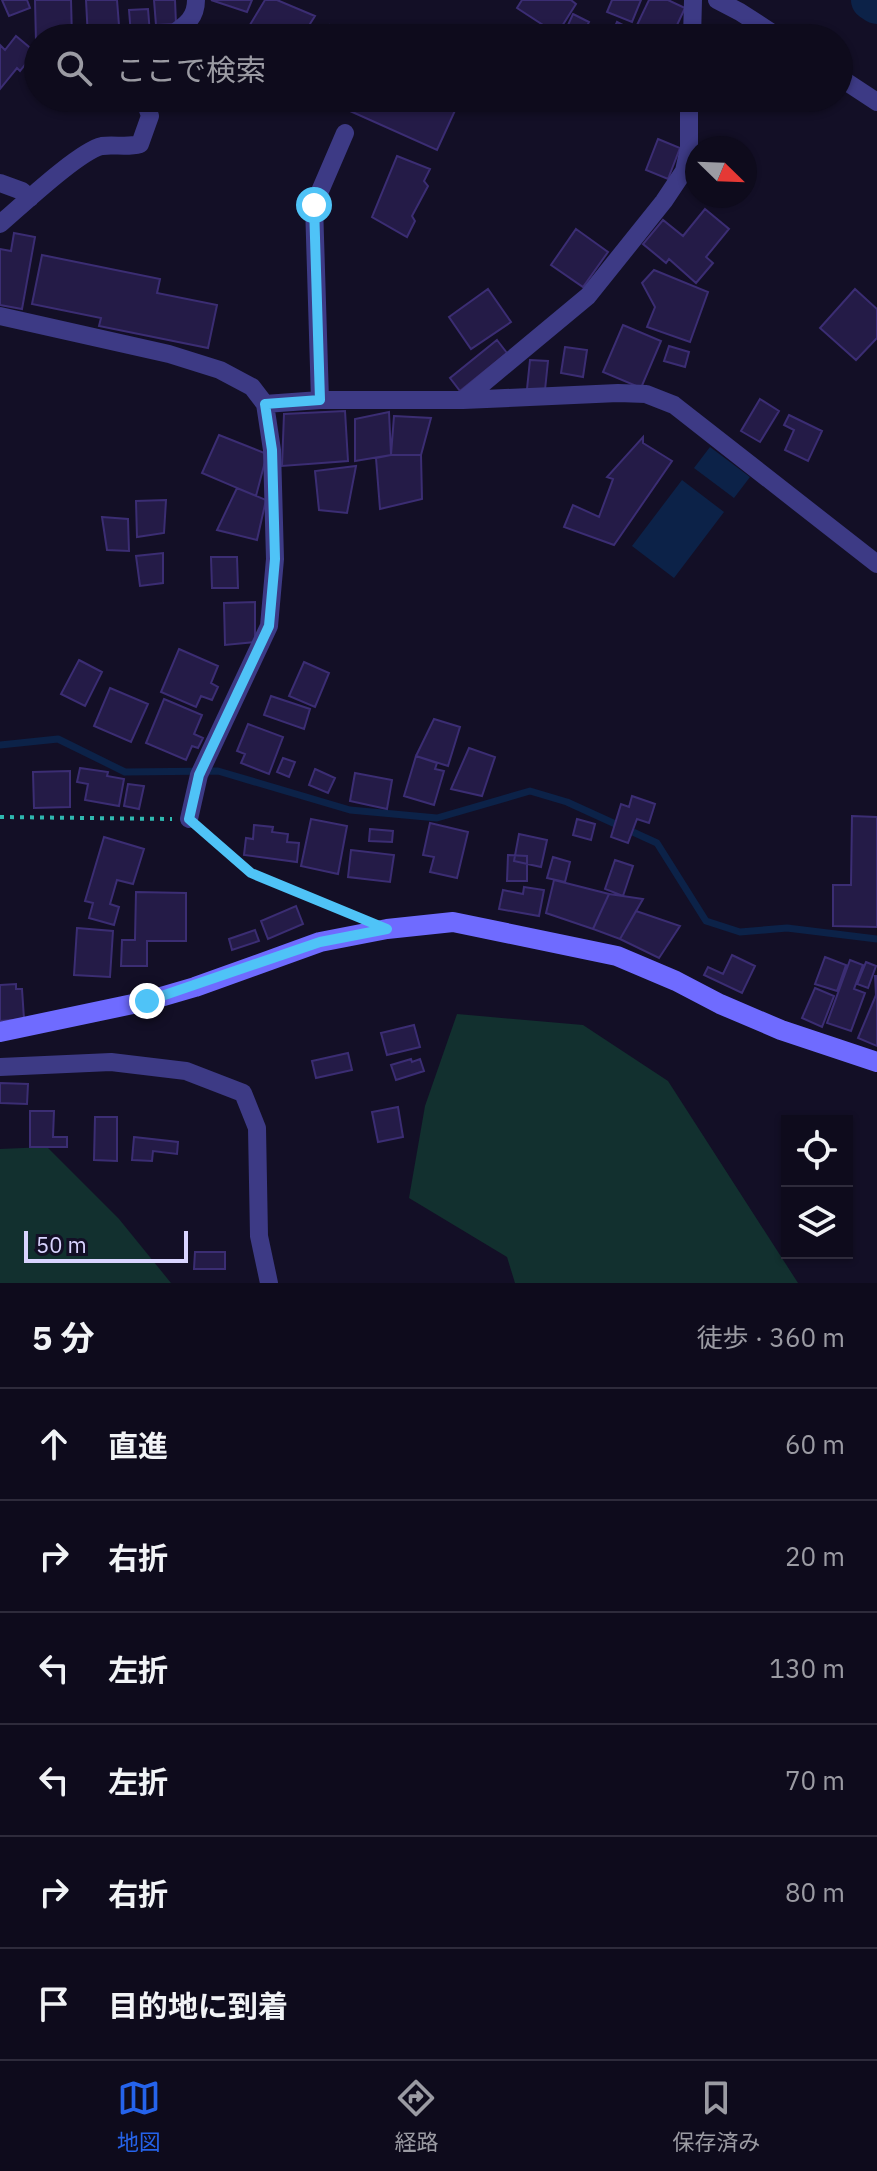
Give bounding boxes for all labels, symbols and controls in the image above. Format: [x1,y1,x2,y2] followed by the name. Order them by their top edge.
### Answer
[24,24,853,112] search box
[52,46,96,90] icon: search
[116,50,266,89] text: ここで検索
[685,136,757,208] north arrow
[296,187,332,223] route start
[129,983,165,1019] route end
[781,1115,853,1259] map controls
[781,1115,853,1187] button: locate
[781,1187,853,1259] button: layers
[24,1227,188,1263] scale bar
[36,1230,87,1259] text: 50 m
[32,1315,94,1359] text: 5 分
[697,1320,845,1354] text: 徒歩 · 360 m
[32,1422,76,1466] icon: ahead
[108,1426,168,1465] text: 直進
[785,1427,845,1461] text: 60 m
[32,1534,76,1578] icon: right
[108,1538,168,1577] text: 右折
[785,1539,845,1573] text: 20 m
[32,1646,76,1690] icon: left
[108,1650,168,1689] text: 左折
[769,1651,845,1685] text: 130 m
[32,1758,76,1802] icon: left
[108,1762,168,1801] text: 左折
[785,1763,845,1797] text: 70 m
[32,1870,76,1914] icon: right
[108,1874,168,1913] text: 右折
[785,1875,845,1909] text: 80 m
[32,1982,76,2026] icon: arrive
[108,1986,288,2025] text: 目的地に到着
[117,2076,161,2156] tab: 地図
[394,2076,438,2156] tab: 経路
[672,2076,760,2156] tab: 保存済み

